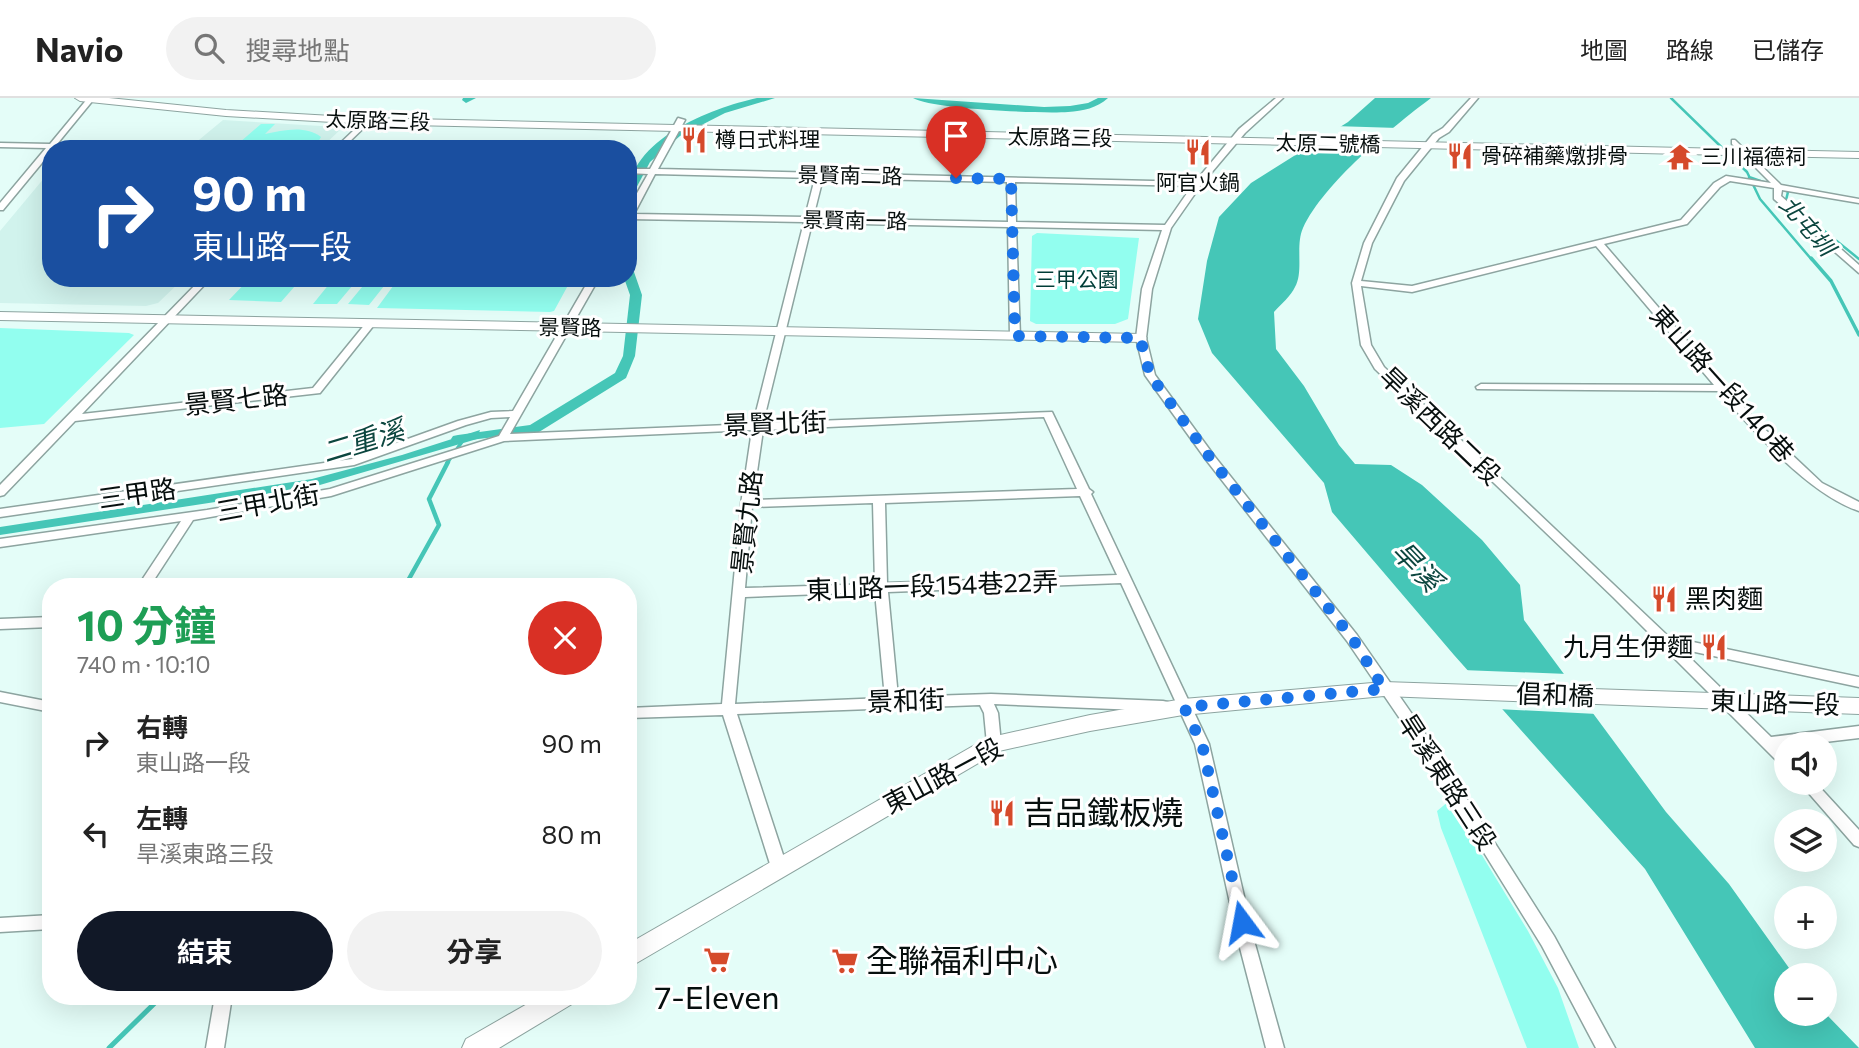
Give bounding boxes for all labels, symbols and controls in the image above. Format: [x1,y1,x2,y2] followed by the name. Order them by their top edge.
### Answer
[166,17,656,80] search box
[35,28,124,69] text: Navio
[190,29,228,67] icon: search
[246,34,350,65] text: 搜尋地點
[1580,35,1628,64] text: 地圖
[1666,35,1714,64] text: 路線
[1752,35,1824,64] text: 已儲存
[325,105,431,134] street label: 太原路三段
[926,106,986,178] pin
[937,117,975,155] icon: arrive
[1007,123,1113,150] street label: 太原路三段
[679,125,709,155] restaurant icon: 樽日式料理
[715,126,820,151] place label: 樽日式料理
[1275,129,1381,156] street label: 太原二號橋
[1183,137,1213,167] restaurant icon: 阿官火鍋
[1445,141,1475,171] restaurant icon: 骨碎補藥燉排骨
[1481,142,1628,167] place label: 骨碎補藥燉排骨
[1665,142,1695,172] temple icon: 三川福德祠
[1701,143,1806,168] place label: 三川福德祠
[192,161,307,221] text: 90 m
[797,161,903,188] street label: 景賢南二路
[77,168,168,259] icon: right
[1156,169,1240,194] place label: 阿官火鍋
[1775,190,1843,263] water label: 北屯圳
[802,206,908,233] street label: 景賢南一路
[192,225,352,265] text: 東山路一段
[1035,266,1119,291] park label: 三甲公園
[1645,298,1801,468] street label: 東山路一段140巷
[538,313,602,340] street label: 景賢路
[1374,360,1508,490] street label: 旱溪西路二段
[183,378,289,419] street label: 景賢七路
[722,405,827,440] street label: 景賢北街
[318,410,412,469] water label: 二重溪
[725,469,766,575] street label: 景賢九路
[96,472,178,513] street label: 三甲路
[214,477,322,526] street label: 三甲北街
[1386,533,1452,600] water label: 旱溪
[805,565,1059,604] street label: 東山路一段154巷22弄
[1685,582,1763,613] place label: 黑肉麵
[1649,584,1679,614] restaurant icon: 黑肉麵
[77,598,216,650] text: 10 分鐘
[528,601,602,675] button: close
[1563,630,1693,661] place label: 九月生伊麵
[1699,632,1729,662] restaurant icon: 九月生伊麵
[77,650,210,678] text: 740 m · 10:10
[1516,677,1595,710] street label: 倡和橋
[866,683,945,716] street label: 景和街
[1710,684,1841,719] street label: 東山路一段
[1393,707,1504,855] street label: 旱溪東路三段
[136,711,188,742] text: 右轉
[77,724,115,762] icon: right
[542,727,602,758] text: 90 m
[878,730,1007,819] street label: 東山路一段
[1774,732,1837,1026] map controls
[1774,732,1837,795] button: sound
[136,748,251,776] text: 東山路一段
[1023,791,1183,831] place label: 吉品鐵板燒
[987,798,1017,828] restaurant icon: 吉品鐵板燒
[136,802,188,833] text: 左轉
[1774,809,1837,872] button: layers
[77,815,115,853] icon: left
[542,818,602,849] text: 80 m
[136,839,274,867] text: 旱溪東路三段
[1205,885,1279,959] position arrow
[1774,886,1837,949] button: +
[77,911,333,991] button: 結束
[347,911,602,991] button: 分享
[866,939,1058,979] place label: 全聯福利中心
[702,945,732,975] supermarket icon: 7-Eleven
[830,946,860,976] supermarket icon: 全聯福利中心
[1774,963,1837,1026] button: −
[654,976,780,1016] place label: 7-Eleven

